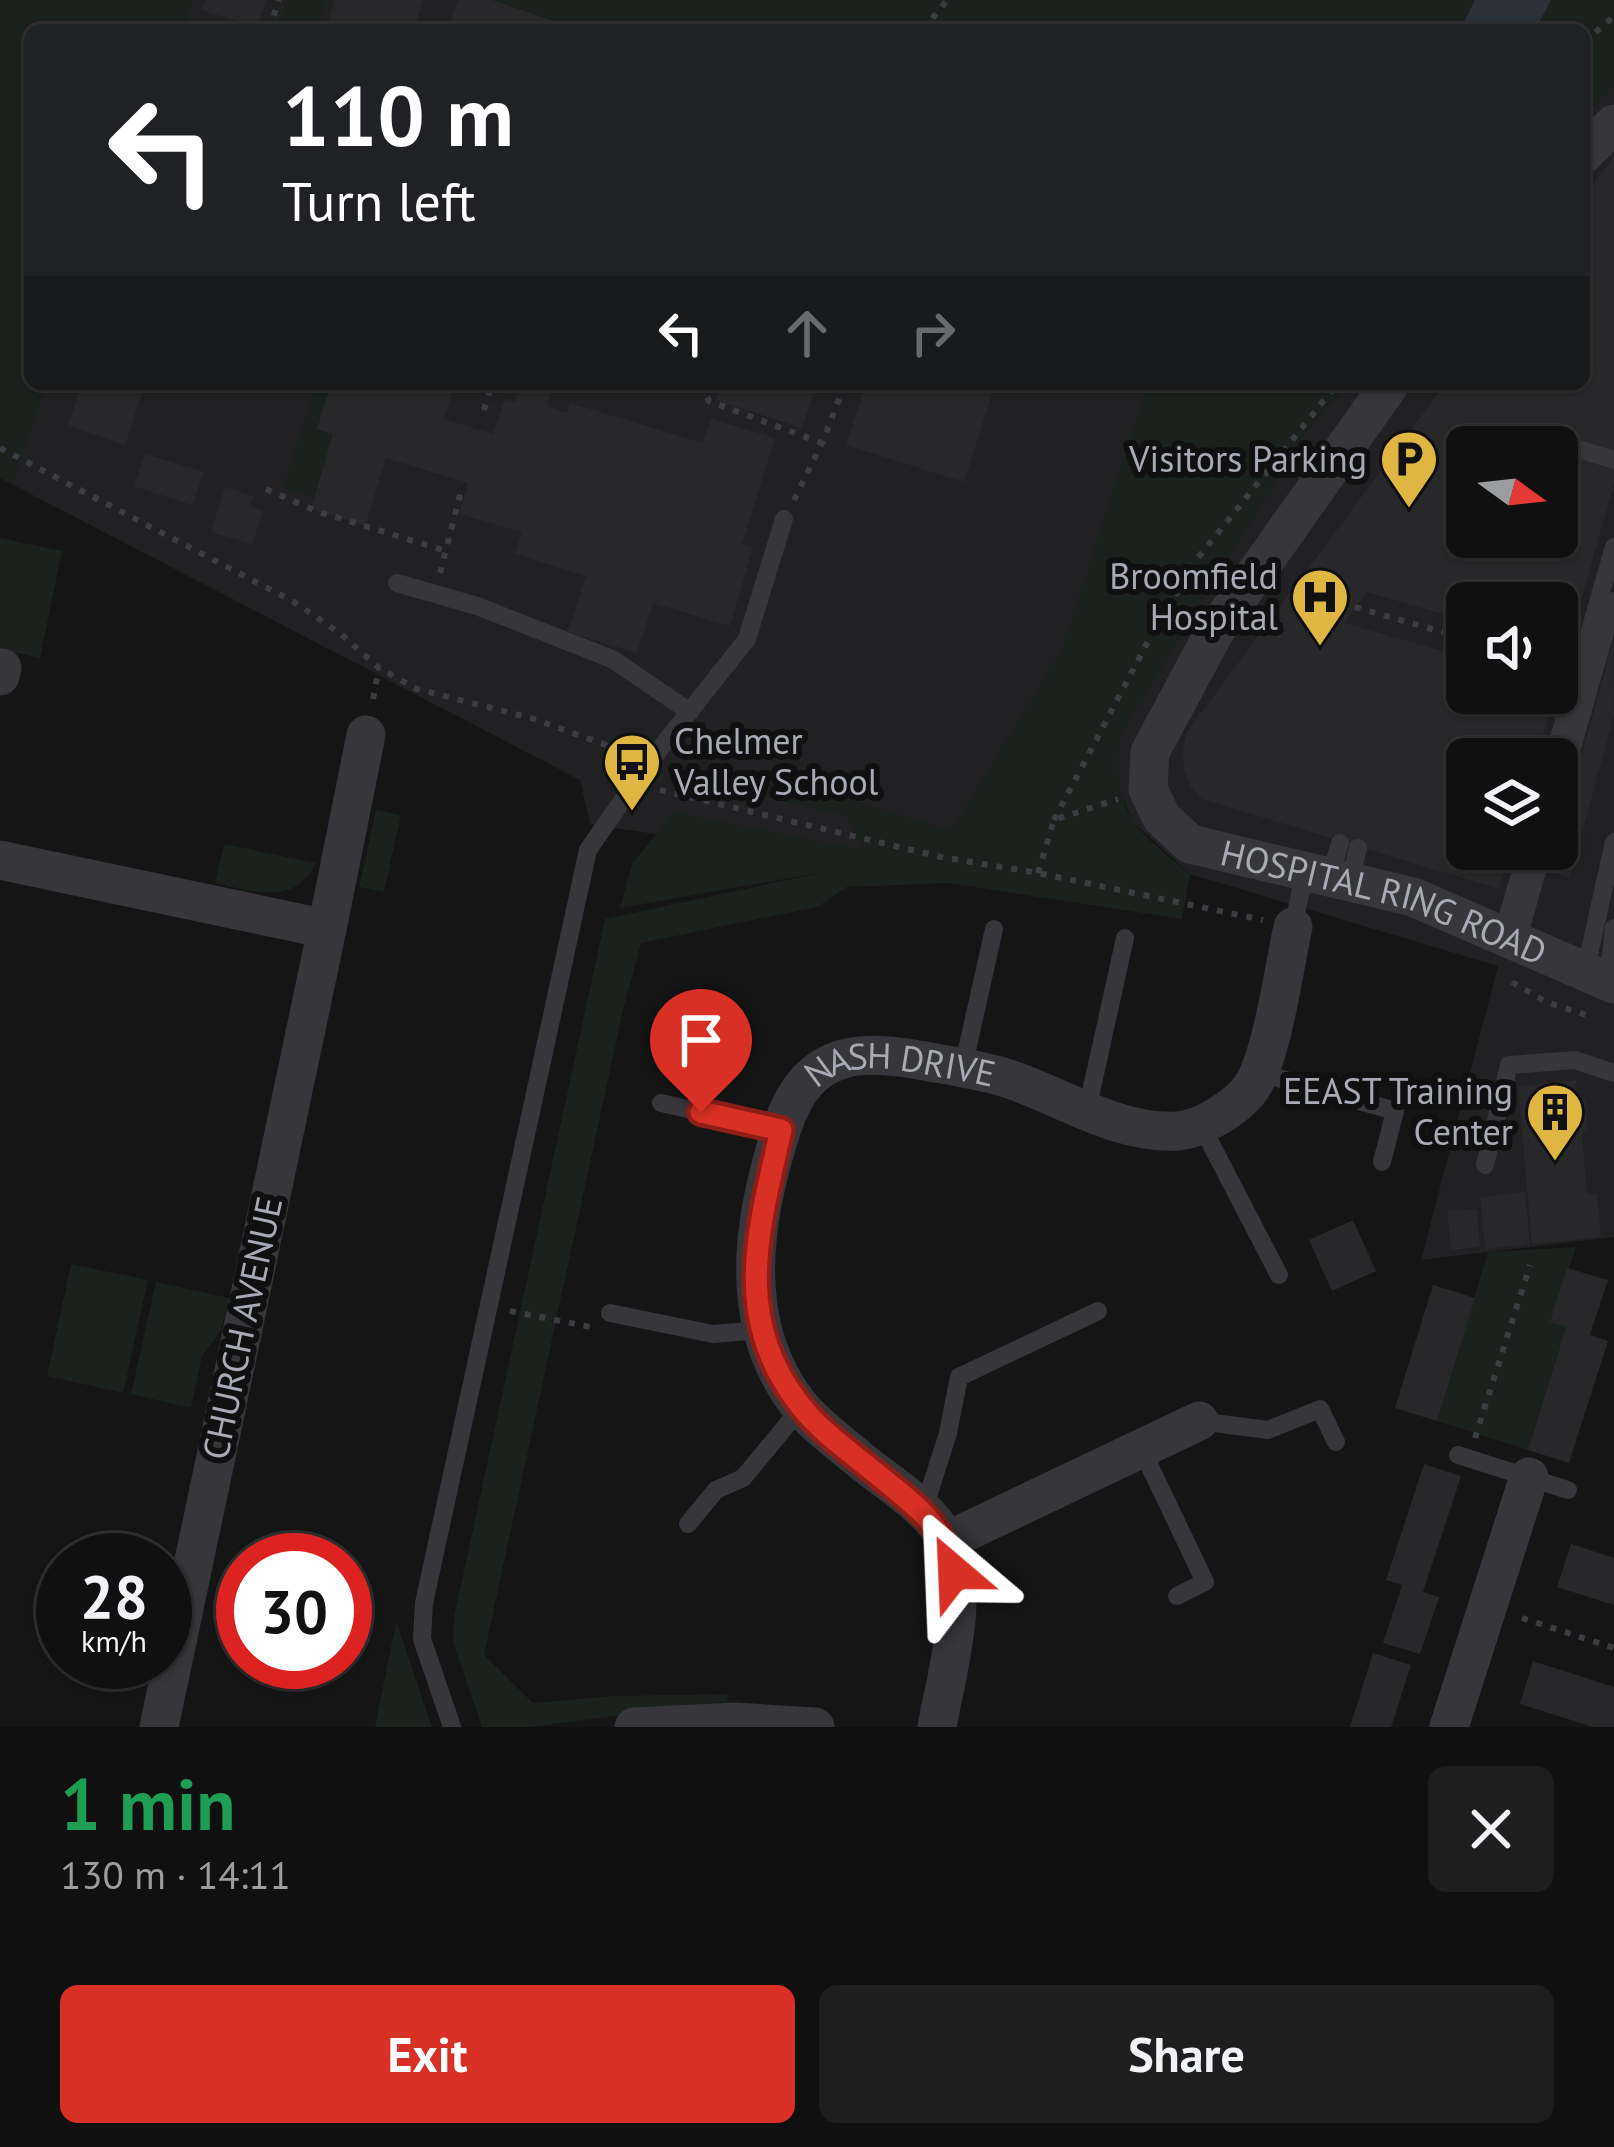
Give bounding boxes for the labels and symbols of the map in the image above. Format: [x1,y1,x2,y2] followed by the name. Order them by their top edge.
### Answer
[1446,426,1578,558] north arrow
[1378,428,1440,510] parking icon: Visitors Parking
[1128,435,1367,482] place label: Visitors Parking
[1109,552,1278,640] place label: Broomfield Hospital
[1289,566,1351,648] hospital icon: Broomfield Hospital
[673,717,879,805] place label: Chelmer Valley School
[601,731,663,813] bus stop icon: Chelmer Valley School
[1216,828,1554,975] street label: HOSPITAL RING ROAD
[650,989,752,1112] pin
[794,1031,1000,1097] street label: NASH DRIVE
[1283,1067,1513,1155] place label: EEAST Training Center
[1524,1081,1586,1163] building icon: EEAST Training Center
[191,1192,292,1464] street label: CHURCH AVENUE
[891,1509,1017,1635] position arrow
[216,1533,372,1689] speed limit sign: 30

